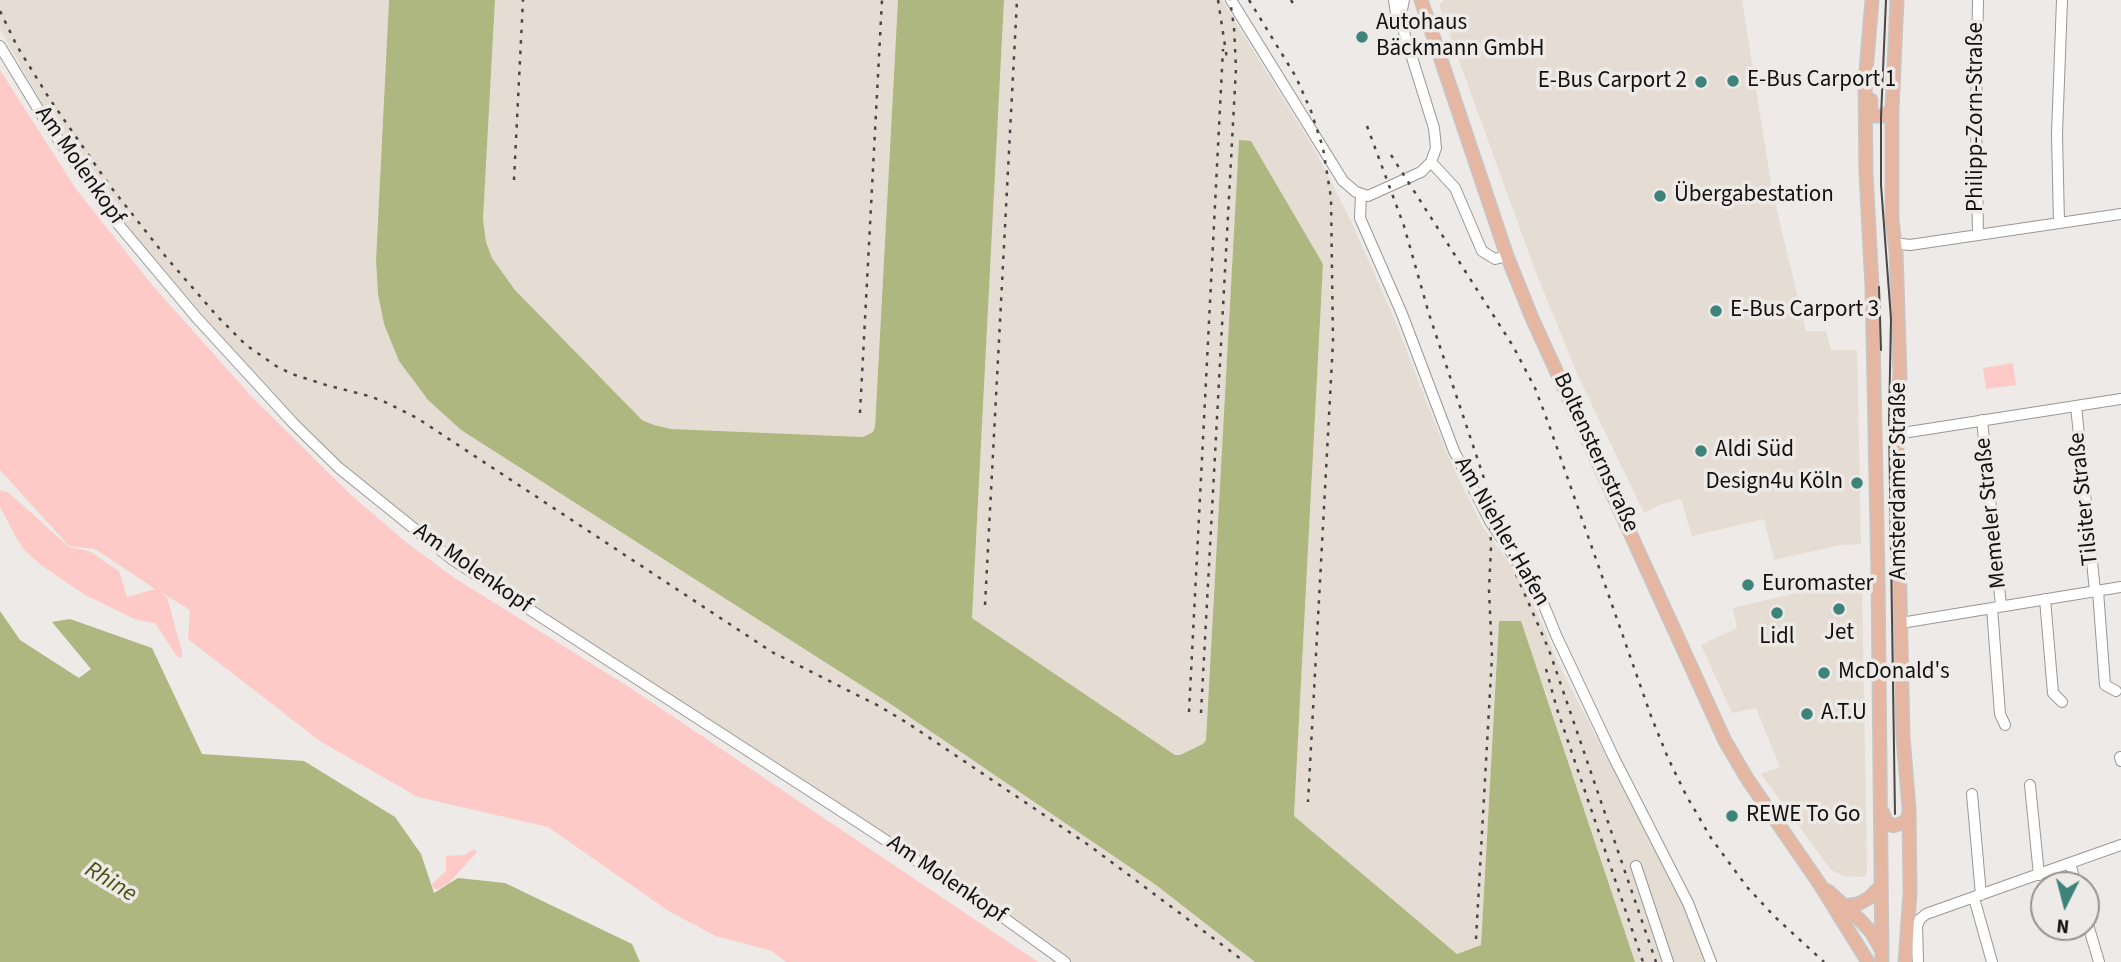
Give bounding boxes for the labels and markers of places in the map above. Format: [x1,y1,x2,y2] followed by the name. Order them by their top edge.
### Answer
[1376,10,1544,64] place label: Autohaus Bäckmann GmbH
[1354,29,1370,45] marker: Autohaus Bäckmann GmbH
[1747,67,1896,95] place label: E-Bus Carport 1
[1538,68,1687,96] place label: E-Bus Carport 2
[1725,73,1741,89] marker: E-Bus Carport 1
[1693,74,1709,90] marker: E-Bus Carport 2
[1674,182,1834,210] place label: Übergabestation
[1652,188,1668,204] marker: Übergabestation
[1730,297,1879,325] place label: E-Bus Carport 3
[1708,303,1724,319] marker: E-Bus Carport 3
[1715,437,1794,465] place label: Aldi Süd
[1693,443,1709,459] marker: Aldi Süd
[1705,469,1843,497] place label: Design4u Köln
[1849,475,1865,491] marker: Design4u Köln
[1762,571,1874,599] place label: Euromaster
[1740,577,1756,593] marker: Euromaster
[1831,601,1847,617] marker: Jet
[1769,605,1785,621] marker: Lidl
[1824,620,1854,648] place label: Jet
[1759,624,1795,652] place label: Lidl
[1838,659,1950,687] place label: McDonald's
[1816,665,1832,681] marker: McDonald's
[1821,700,1867,728] place label: A.T.U
[1799,706,1815,722] marker: A.T.U
[1746,802,1861,830] place label: REWE To Go
[1724,808,1740,824] marker: REWE To Go

